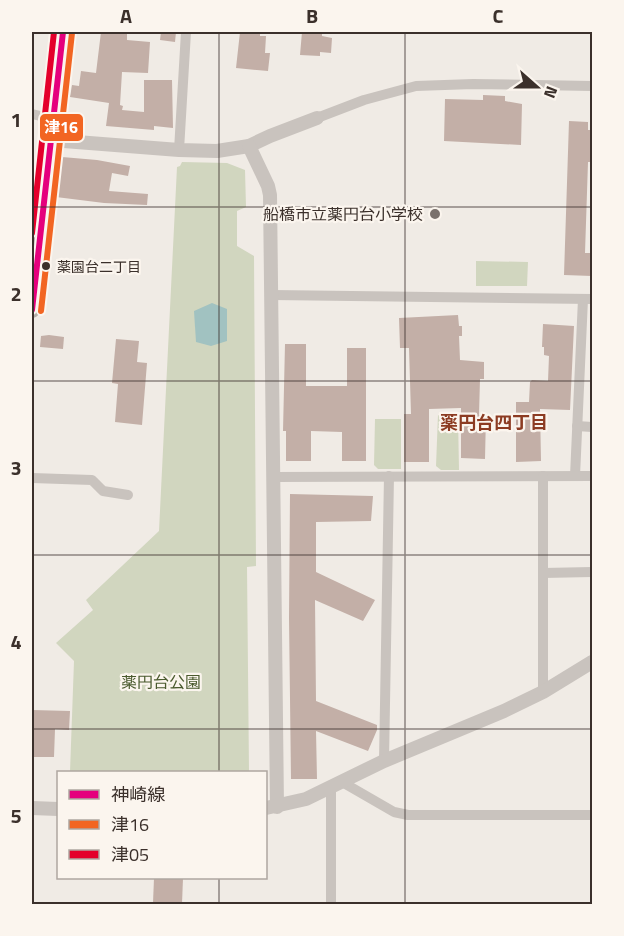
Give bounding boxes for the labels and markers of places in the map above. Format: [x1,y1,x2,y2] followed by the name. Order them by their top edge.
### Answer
[263,202,423,226] place label: 船橋市立薬円台小学校
[428,207,442,221] marker: 船橋市立薬円台小学校
[57,256,141,277] place label: 薬園台二丁目
[40,260,52,272] marker: 薬園台二丁目

